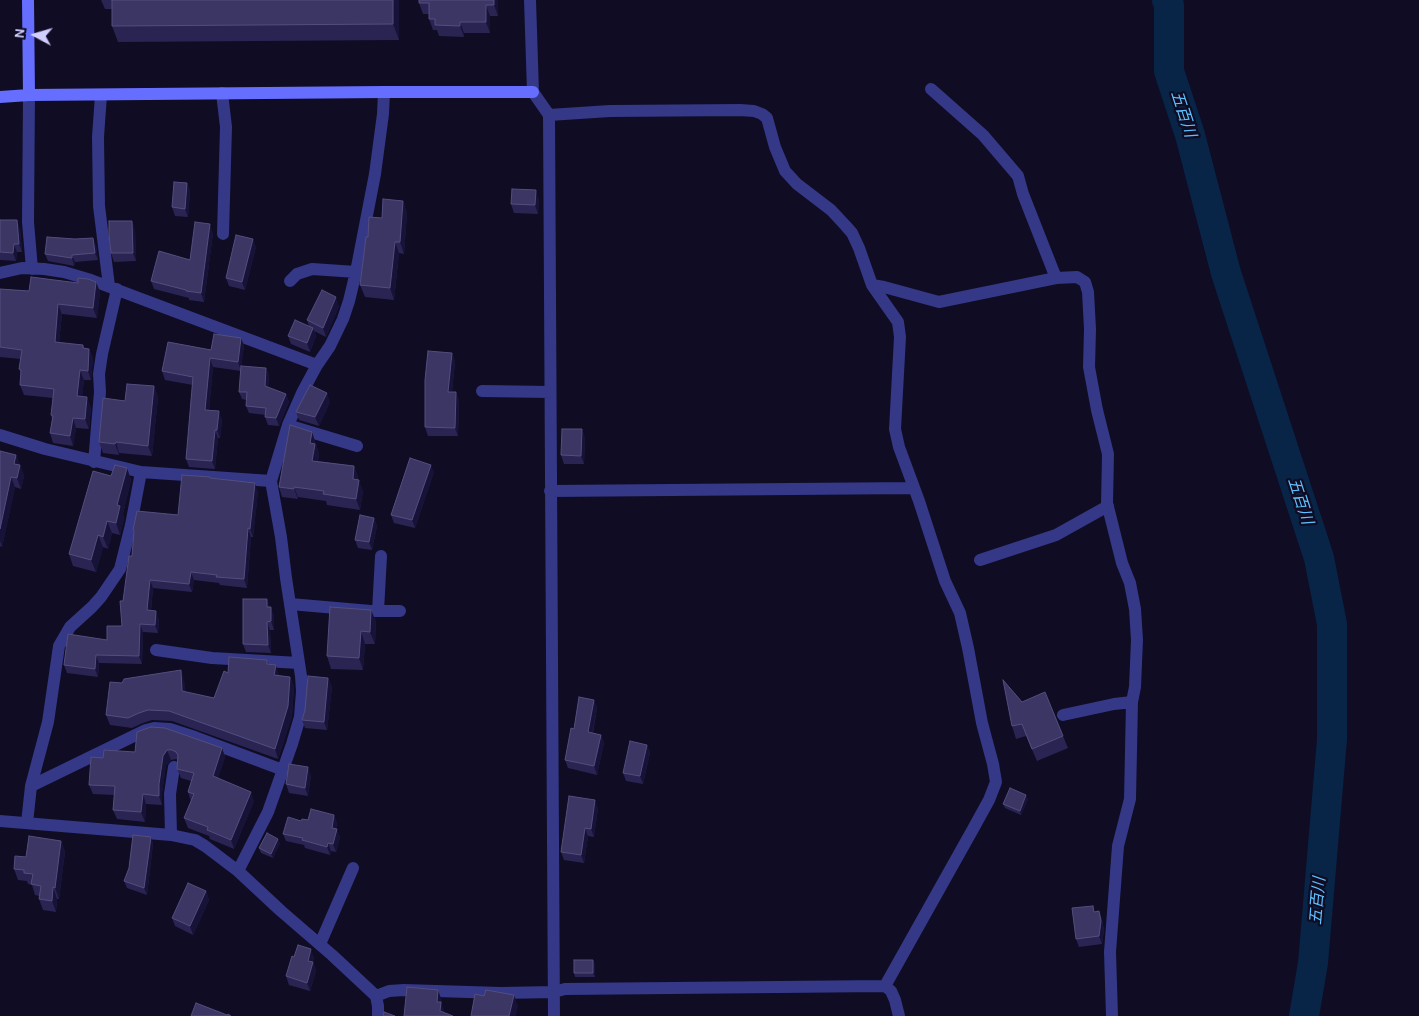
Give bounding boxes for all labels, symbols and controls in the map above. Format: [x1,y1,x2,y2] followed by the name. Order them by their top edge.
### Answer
[10,10,60,60] north arrow
[11,28,29,39] text: N
[1166,88,1200,140] water label: 五百川
[1283,475,1317,527] water label: 五百川
[1306,876,1330,926] water label: 五百川

